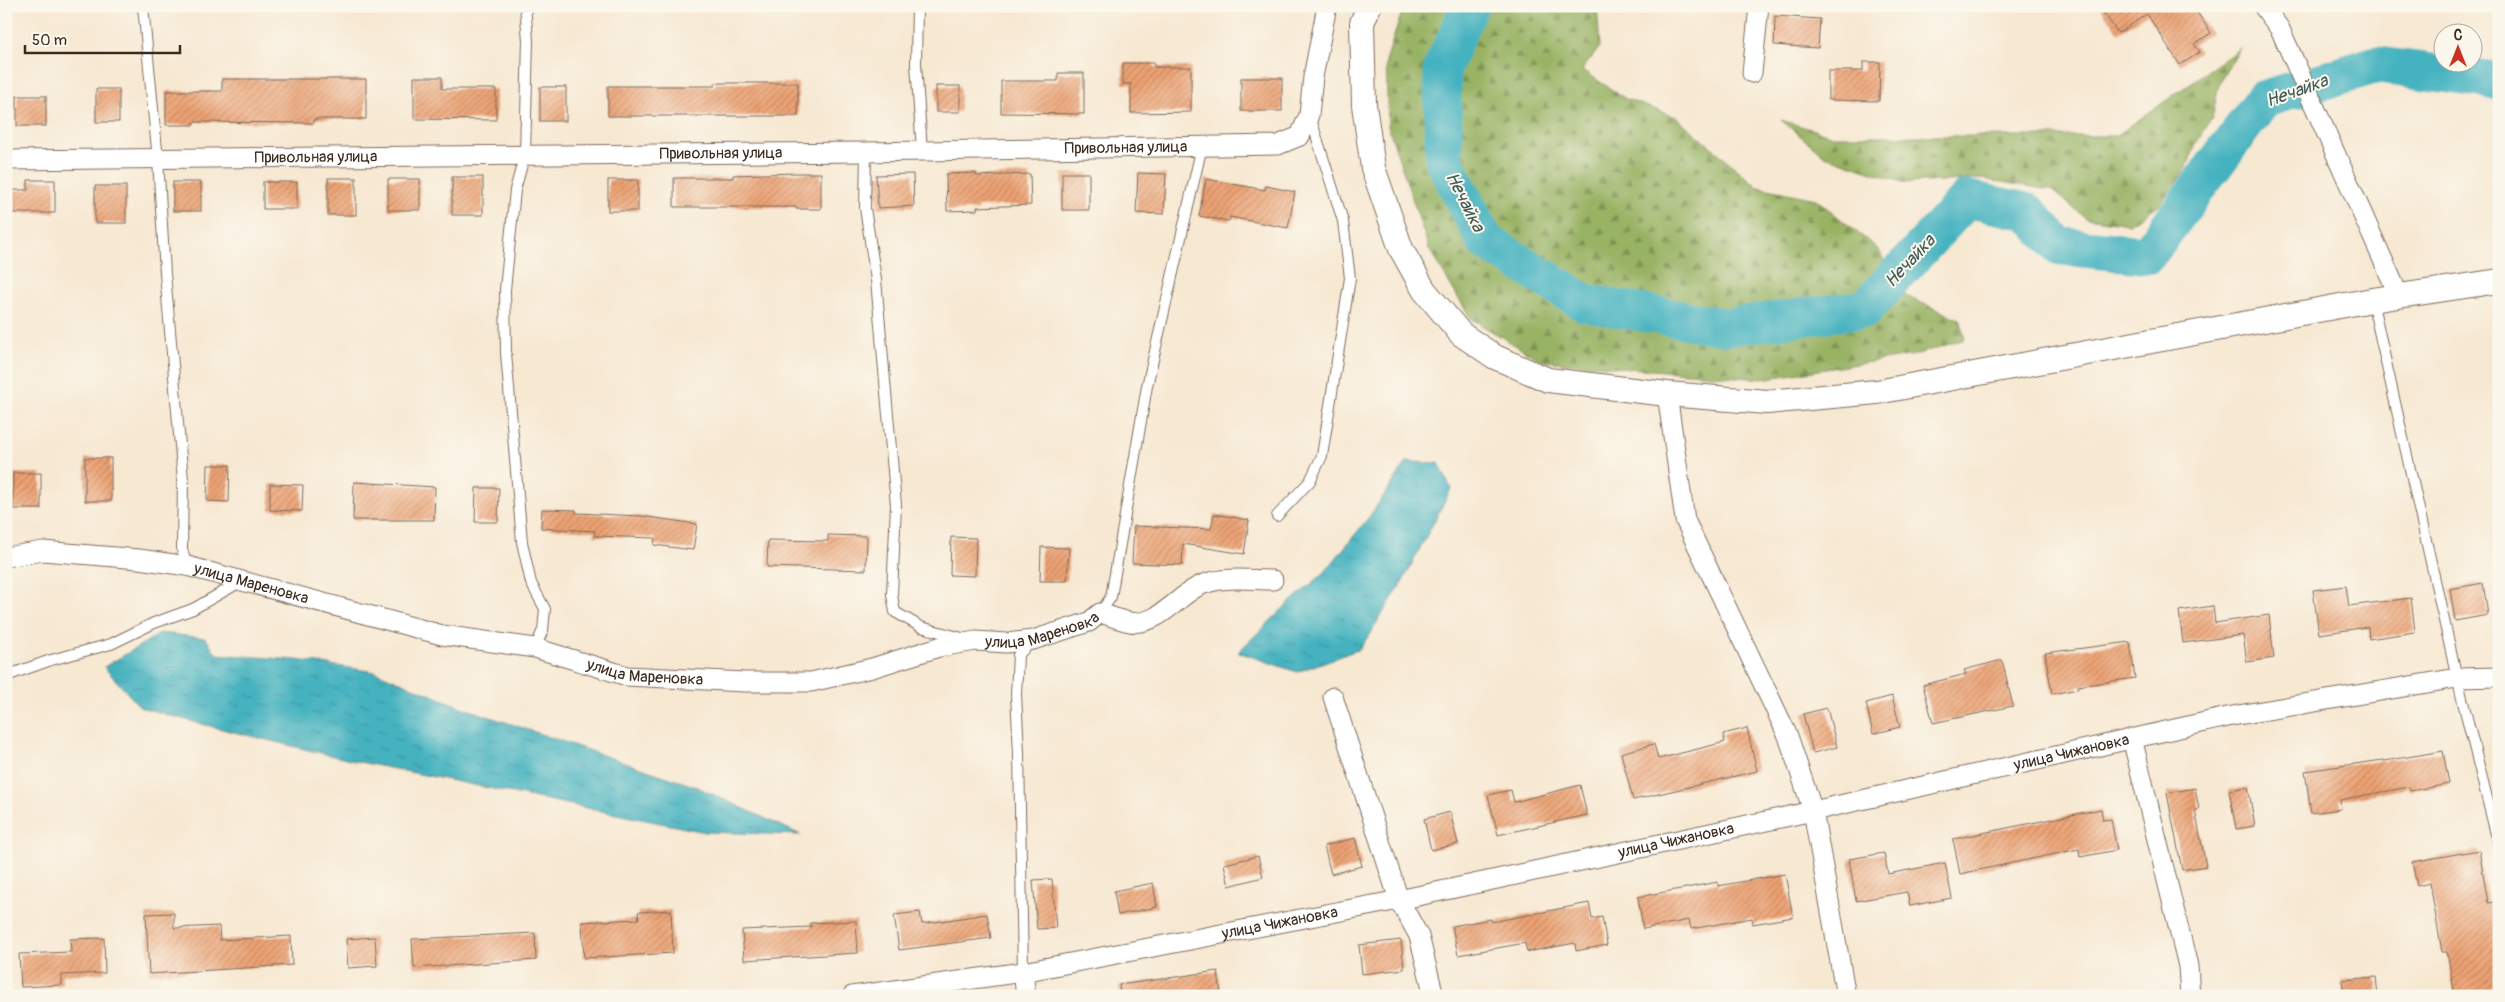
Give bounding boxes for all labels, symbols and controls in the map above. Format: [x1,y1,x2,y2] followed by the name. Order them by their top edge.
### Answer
[25,22,180,54] scale bar
[2432,22,2482,72] north arrow
[2454,27,2463,44] text: С
[32,31,67,50] text: 50 m
[2263,69,2333,113] water label: Нечайка
[1064,137,1188,159] street label: Привольная улица
[659,143,783,164] street label: Привольная улица
[254,147,378,168] street label: Привольная улица
[1440,168,1491,237] water label: Нечайка
[1880,229,1941,292] water label: Нечайка
[191,558,311,608] street label: улица Мареновка
[983,607,1104,653] street label: улица Мареновка
[583,654,704,690] street label: улица Мареновка
[2011,730,2131,775] street label: улица Чижановка
[1615,818,1736,863] street label: улица Чижановка
[1219,902,1339,944] street label: улица Чижановка

